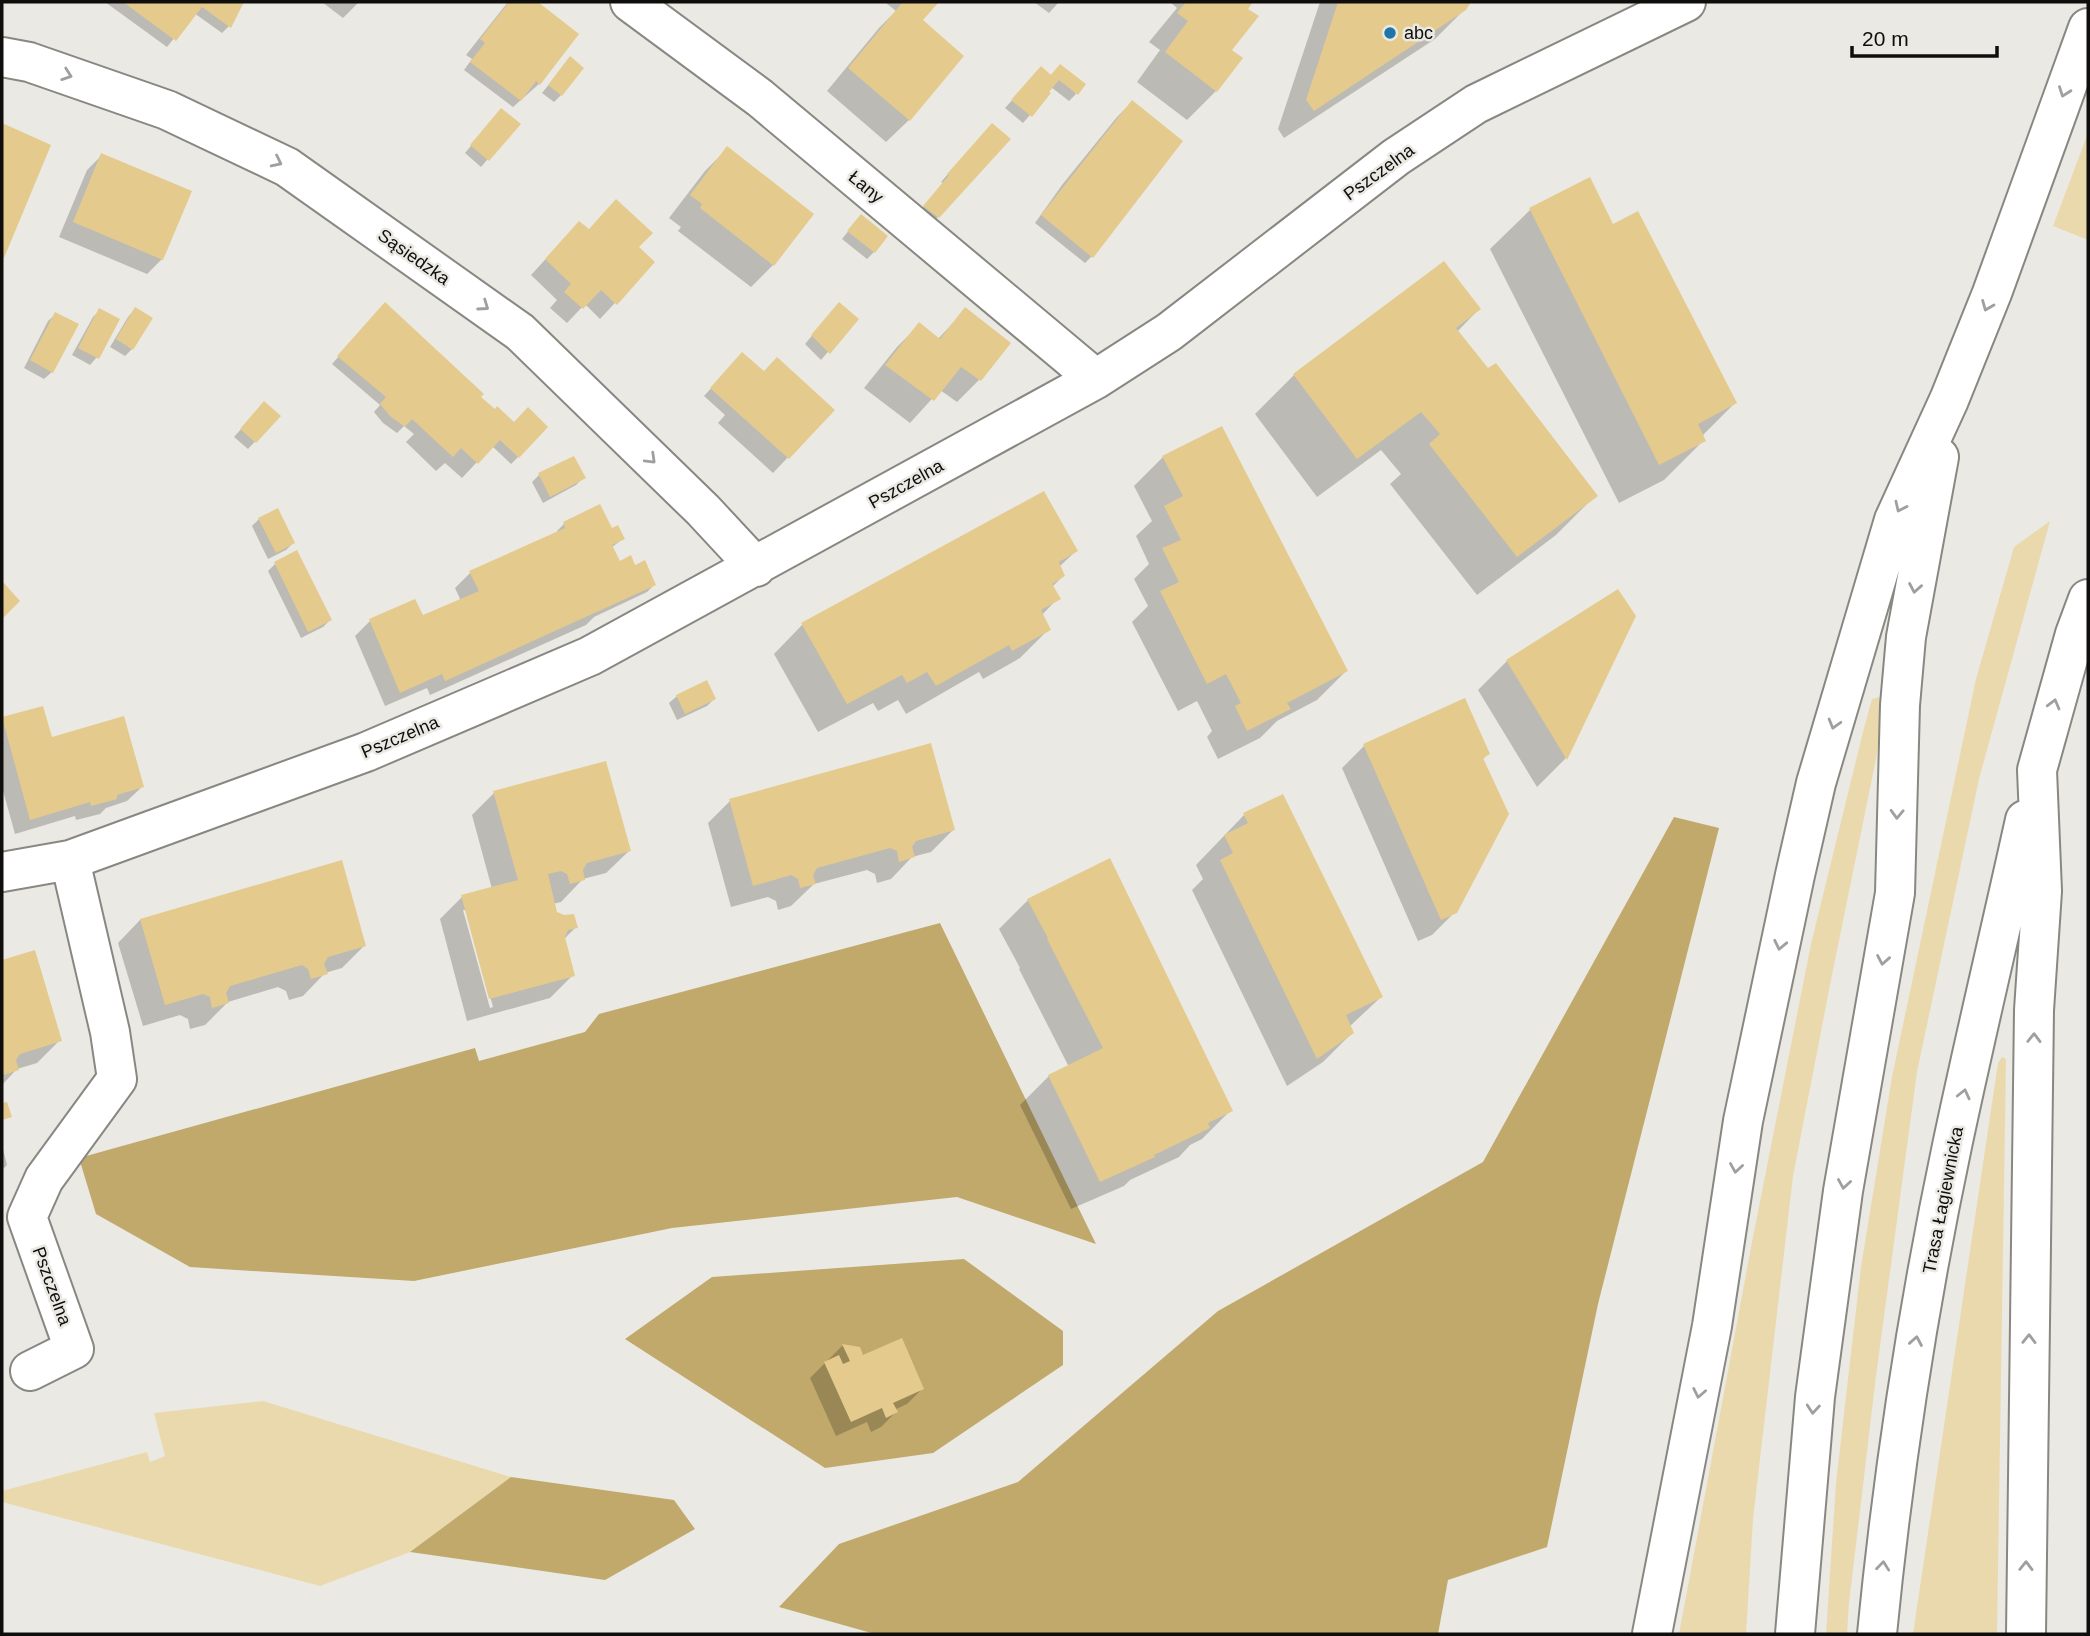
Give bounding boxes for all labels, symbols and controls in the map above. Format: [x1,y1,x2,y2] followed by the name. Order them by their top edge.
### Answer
[1852,14,1997,58] scale bar
[1404,23,1433,43] place label: abc
[1382,25,1398,41] marker: abc
[1862,27,1909,50] text: 20 m
[61,67,73,81] one-way arrow
[2059,86,2073,98] one-way arrow
[1340,139,1419,204] street label: Pszczelna
[270,154,282,168] one-way arrow
[845,167,887,207] street label: Łany
[374,225,455,290] street label: Sąsiedzka
[476,298,489,310] one-way arrow
[1981,299,1995,311] one-way arrow
[643,451,656,464] one-way arrow
[865,455,948,513] street label: Pszczelna
[1894,499,1908,512] one-way arrow
[1908,582,1923,594] one-way arrow
[2046,698,2061,710] one-way arrow
[358,711,443,762] street label: Pszczelna
[1827,718,1842,730] one-way arrow
[1889,809,1905,820] one-way arrow
[1773,939,1788,951] one-way arrow
[1876,954,1891,966] one-way arrow
[2026,1032,2042,1042] one-way arrow
[1955,1088,1970,1100] one-way arrow
[1919,1124,1967,1275] street label: Trasa Łagiewnicka
[1729,1162,1744,1174] one-way arrow
[1837,1178,1852,1190] one-way arrow
[29,1244,76,1329] street label: Pszczelna
[2021,1333,2037,1343] one-way arrow
[1908,1335,1923,1347] one-way arrow
[1692,1387,1707,1399] one-way arrow
[1806,1404,1821,1415] one-way arrow
[2019,1560,2034,1571] one-way arrow
[1876,1561,1891,1572] one-way arrow

